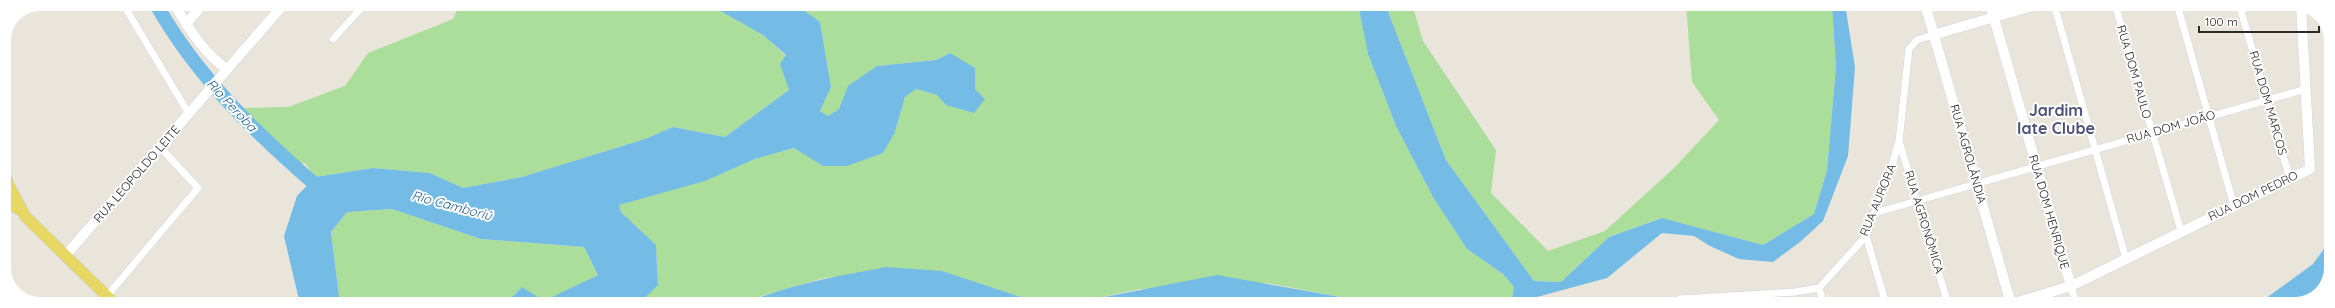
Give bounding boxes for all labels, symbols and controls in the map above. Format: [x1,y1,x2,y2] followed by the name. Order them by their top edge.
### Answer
[2199,8,2319,34] scale bar
[2205,14,2238,29] text: 100 m
[2114,23,2155,120] street label: RUA DOM PAULO
[2246,49,2291,157] street label: RUA DOM MARCOS
[204,75,261,135] water label: Rio Peroba
[2017,100,2095,138] district label: Jardim Iate Clube
[1947,102,1990,206] street label: RUA AGROLÂNDIA
[2125,107,2217,146] street label: RUA DOM JOÃO
[90,122,183,225] street label: RUA LEOPOLDO LEITE
[2026,153,2073,271] street label: RUA DOM HENRIQUE
[1856,161,1899,238] street label: RUA AURORA
[2205,167,2300,224] street label: RUA DOM PEDRO
[1902,168,1947,275] street label: RUA AGRONÔMICA
[410,187,494,223] water label: Rio Camboriú

